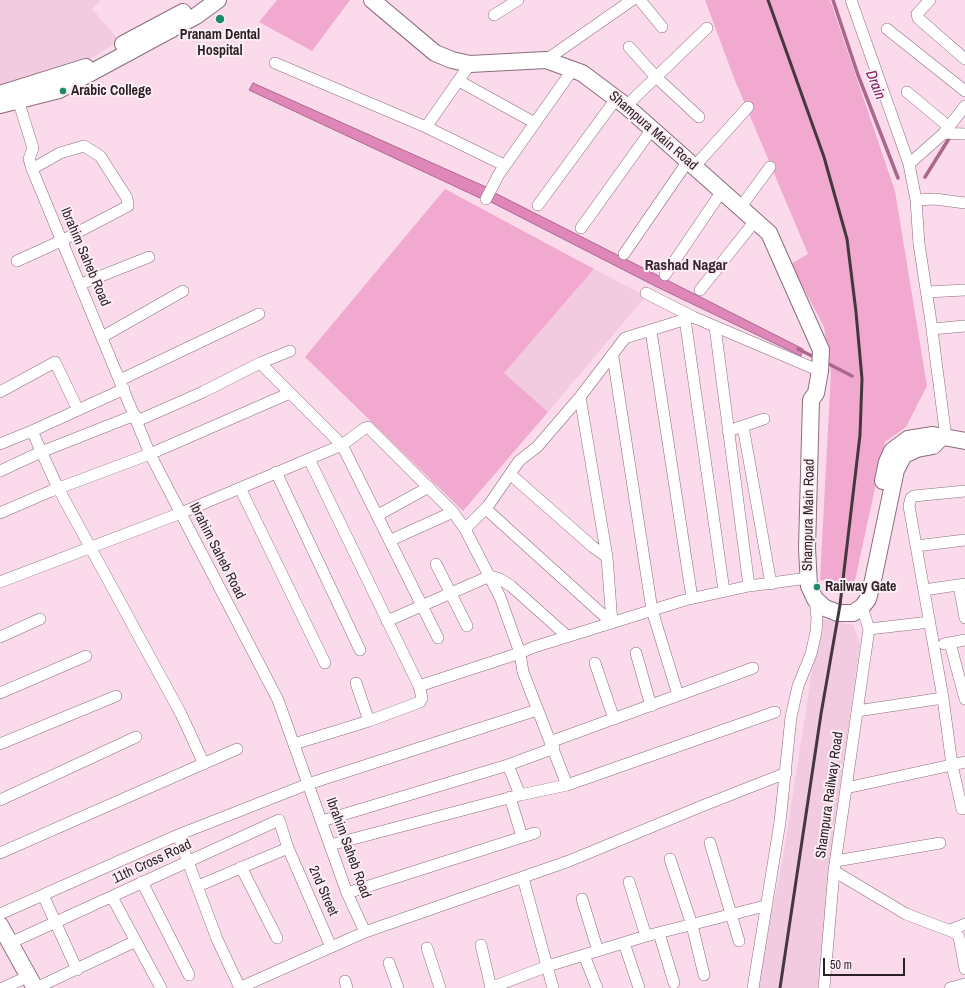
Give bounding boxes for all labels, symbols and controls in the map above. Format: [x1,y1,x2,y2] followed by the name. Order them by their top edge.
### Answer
[214,13,226,25] marker: Pranam Dental Hospital
[180,27,260,60] place label: Pranam Dental Hospital
[861,68,889,102] water label: Drain
[71,83,151,99] place label: Arabic College
[58,86,68,96] marker: Arabic College
[605,88,701,174] street label: Shampura Main Road
[57,205,113,309] street label: Ibrahim Saheb Road
[645,257,727,275] district label: Rashad Nagar
[800,459,818,571] street label: Shampura Main Road
[185,500,249,602] street label: Ibrahim Saheb Road
[825,579,896,595] place label: Railway Gate
[812,582,822,592] marker: Railway Gate
[813,731,847,859] street label: Shampura Railway Road
[322,795,374,901] street label: Ibrahim Saheb Road
[110,836,194,888] street label: 11th Cross Road
[305,863,341,919] street label: 2nd Street
[825,950,907,976] scale bar
[830,957,852,973] text: 50 m

